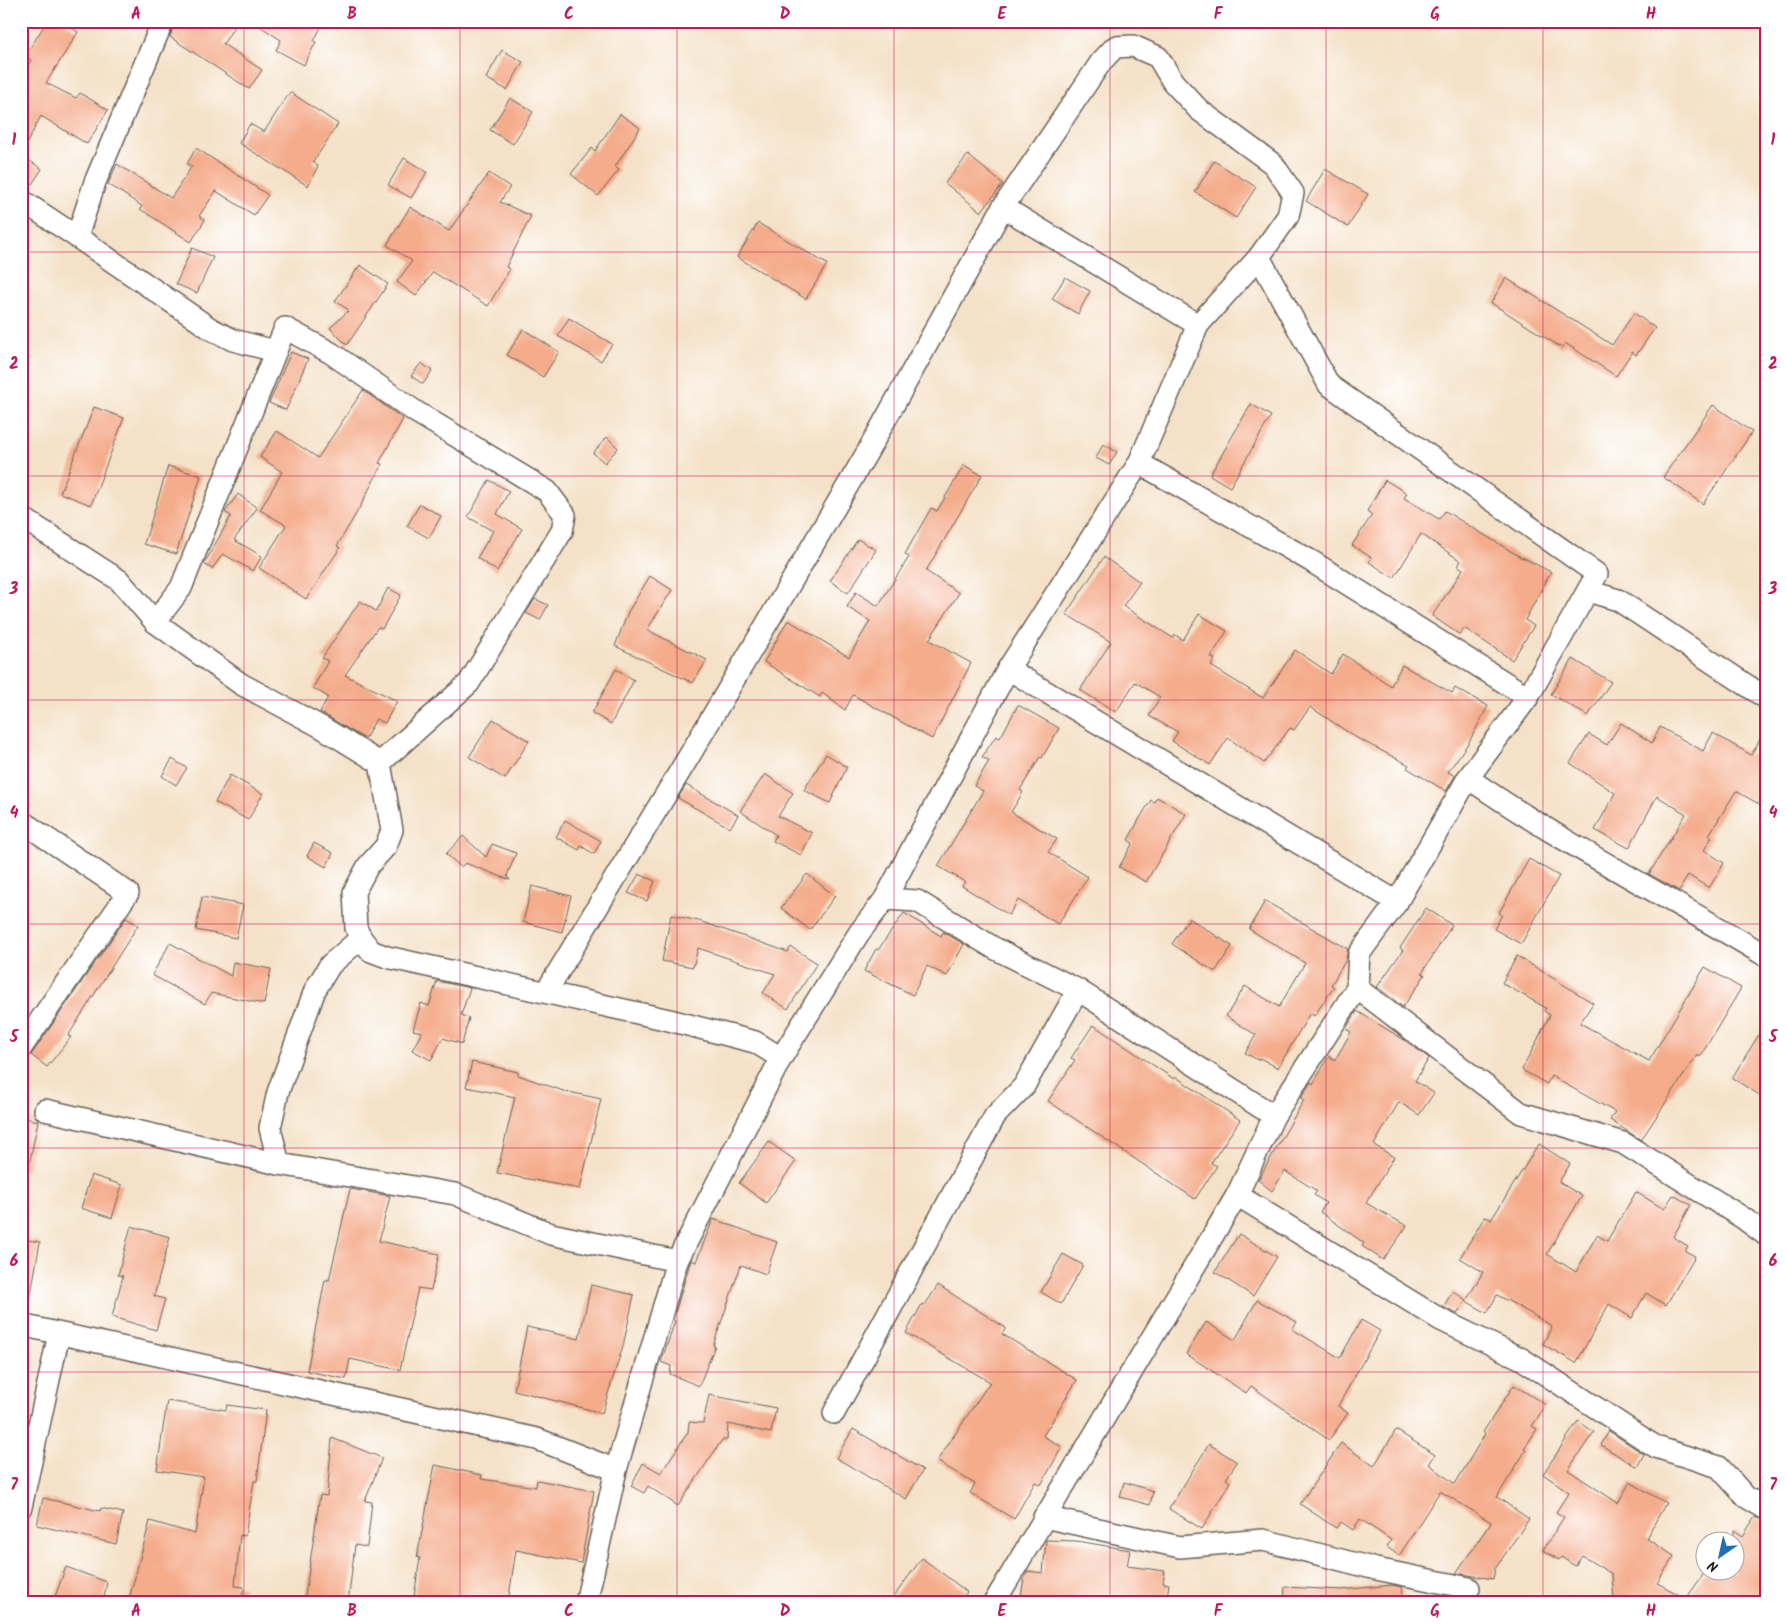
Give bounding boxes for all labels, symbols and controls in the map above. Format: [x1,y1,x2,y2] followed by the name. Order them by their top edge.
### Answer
[131,2,141,27] text: A
[347,2,357,27] text: B
[564,2,574,27] text: C
[780,2,791,27] text: D
[998,2,1008,27] text: E
[1214,2,1224,27] text: F
[1430,2,1440,27] text: G
[1646,2,1656,27] text: H
[12,128,17,153] text: 1
[1771,128,1776,153] text: 1
[9,352,19,377] text: 2
[1768,352,1778,377] text: 2
[9,577,19,602] text: 3
[1768,577,1778,602] text: 3
[10,801,19,826] text: 4
[1769,801,1778,826] text: 4
[9,1025,20,1050] text: 5
[1768,1025,1779,1050] text: 5
[10,1249,19,1274] text: 6
[1769,1249,1778,1274] text: 6
[10,1473,18,1498] text: 7
[1769,1473,1777,1498] text: 7
[1694,1532,1744,1582] north arrow
[1703,1554,1723,1578] text: N
[131,1599,141,1624] text: A
[347,1599,357,1624] text: B
[564,1599,574,1624] text: C
[780,1599,791,1624] text: D
[998,1599,1008,1624] text: E
[1214,1599,1224,1624] text: F
[1430,1599,1440,1624] text: G
[1646,1599,1656,1624] text: H

